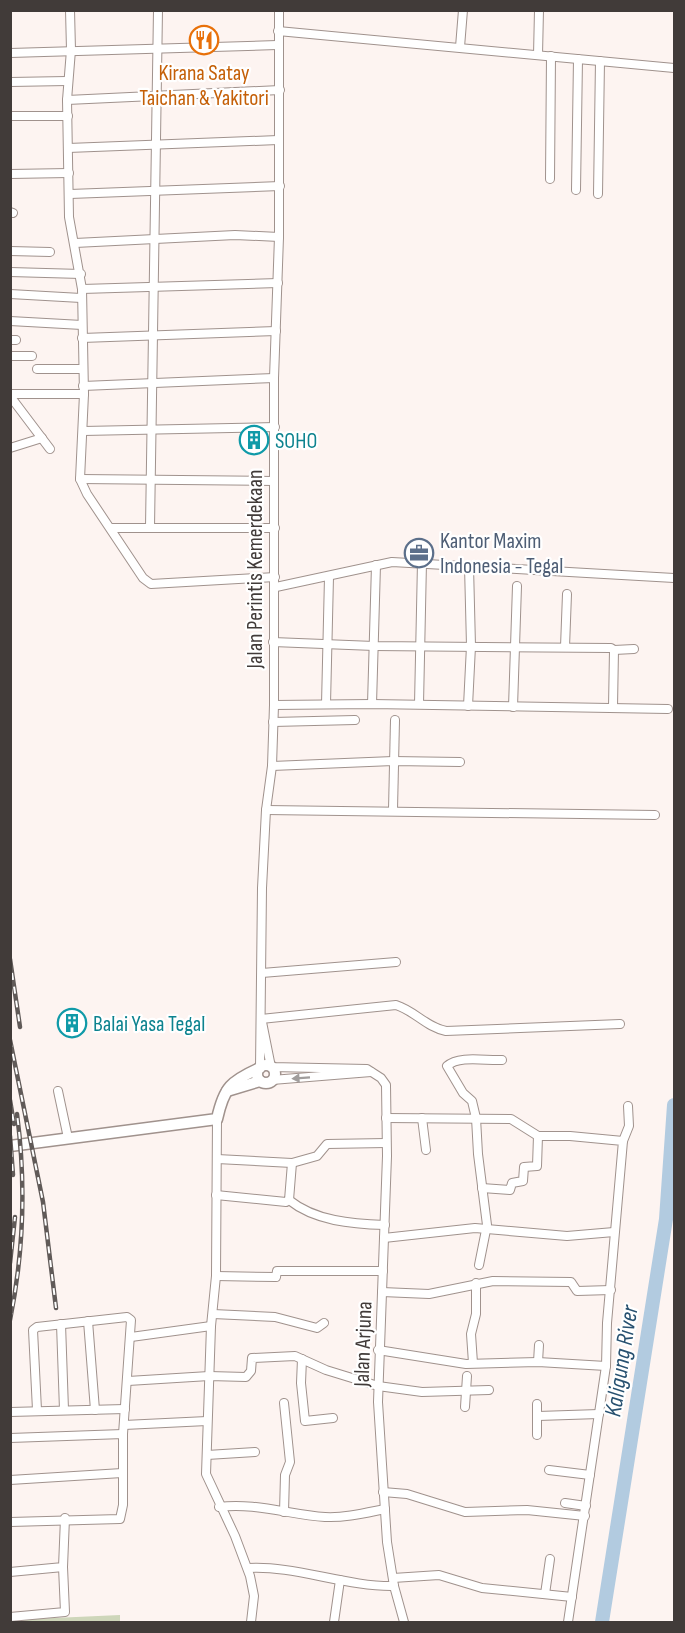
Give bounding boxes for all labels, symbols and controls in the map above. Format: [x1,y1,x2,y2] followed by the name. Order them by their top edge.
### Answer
[188,24,220,56] restaurant icon: Kirana Satay Taichan & Yakitori
[139,60,269,112] place label: Kirana Satay Taichan & Yakitori
[238,424,270,456] building icon: SOHO
[275,428,317,455] place label: SOHO
[242,470,269,669] street label: Jalan Perintis Kemerdekaan
[440,528,563,580] place label: Kantor Maxim Indonesia - Tegal
[403,537,435,569] office icon: Kantor Maxim Indonesia - Tegal
[56,1007,88,1039] building icon: Balai Yasa Tegal
[93,1011,205,1038] place label: Balai Yasa Tegal
[291,1073,310,1083] one-way arrow
[348,1301,378,1388] street label: Jalan Arjuna
[598,1302,645,1419] water label: Kaligung River

